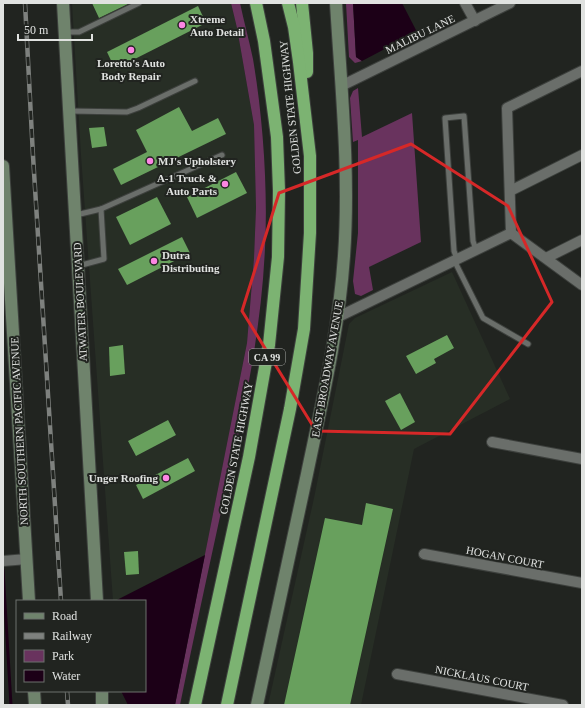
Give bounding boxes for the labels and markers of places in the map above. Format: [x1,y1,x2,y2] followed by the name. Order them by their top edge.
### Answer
[190,13,244,38] place label: Xtreme Auto Detail
[177,20,187,30] marker: Xtreme Auto Detail
[126,45,136,55] marker: Loretto's Auto Body Repair
[97,57,165,82] place label: Loretto's Auto Body Repair
[158,155,236,167] place label: MJ's Upholstery
[145,156,155,166] marker: MJ's Upholstery
[157,172,218,197] place label: A-1 Truck & Auto Parts
[220,179,230,189] marker: A-1 Truck & Auto Parts
[162,249,220,274] place label: Dutra Distributing
[149,256,159,266] marker: Dutra Distributing
[89,472,158,484] place label: Unger Roofing
[161,473,171,483] marker: Unger Roofing

